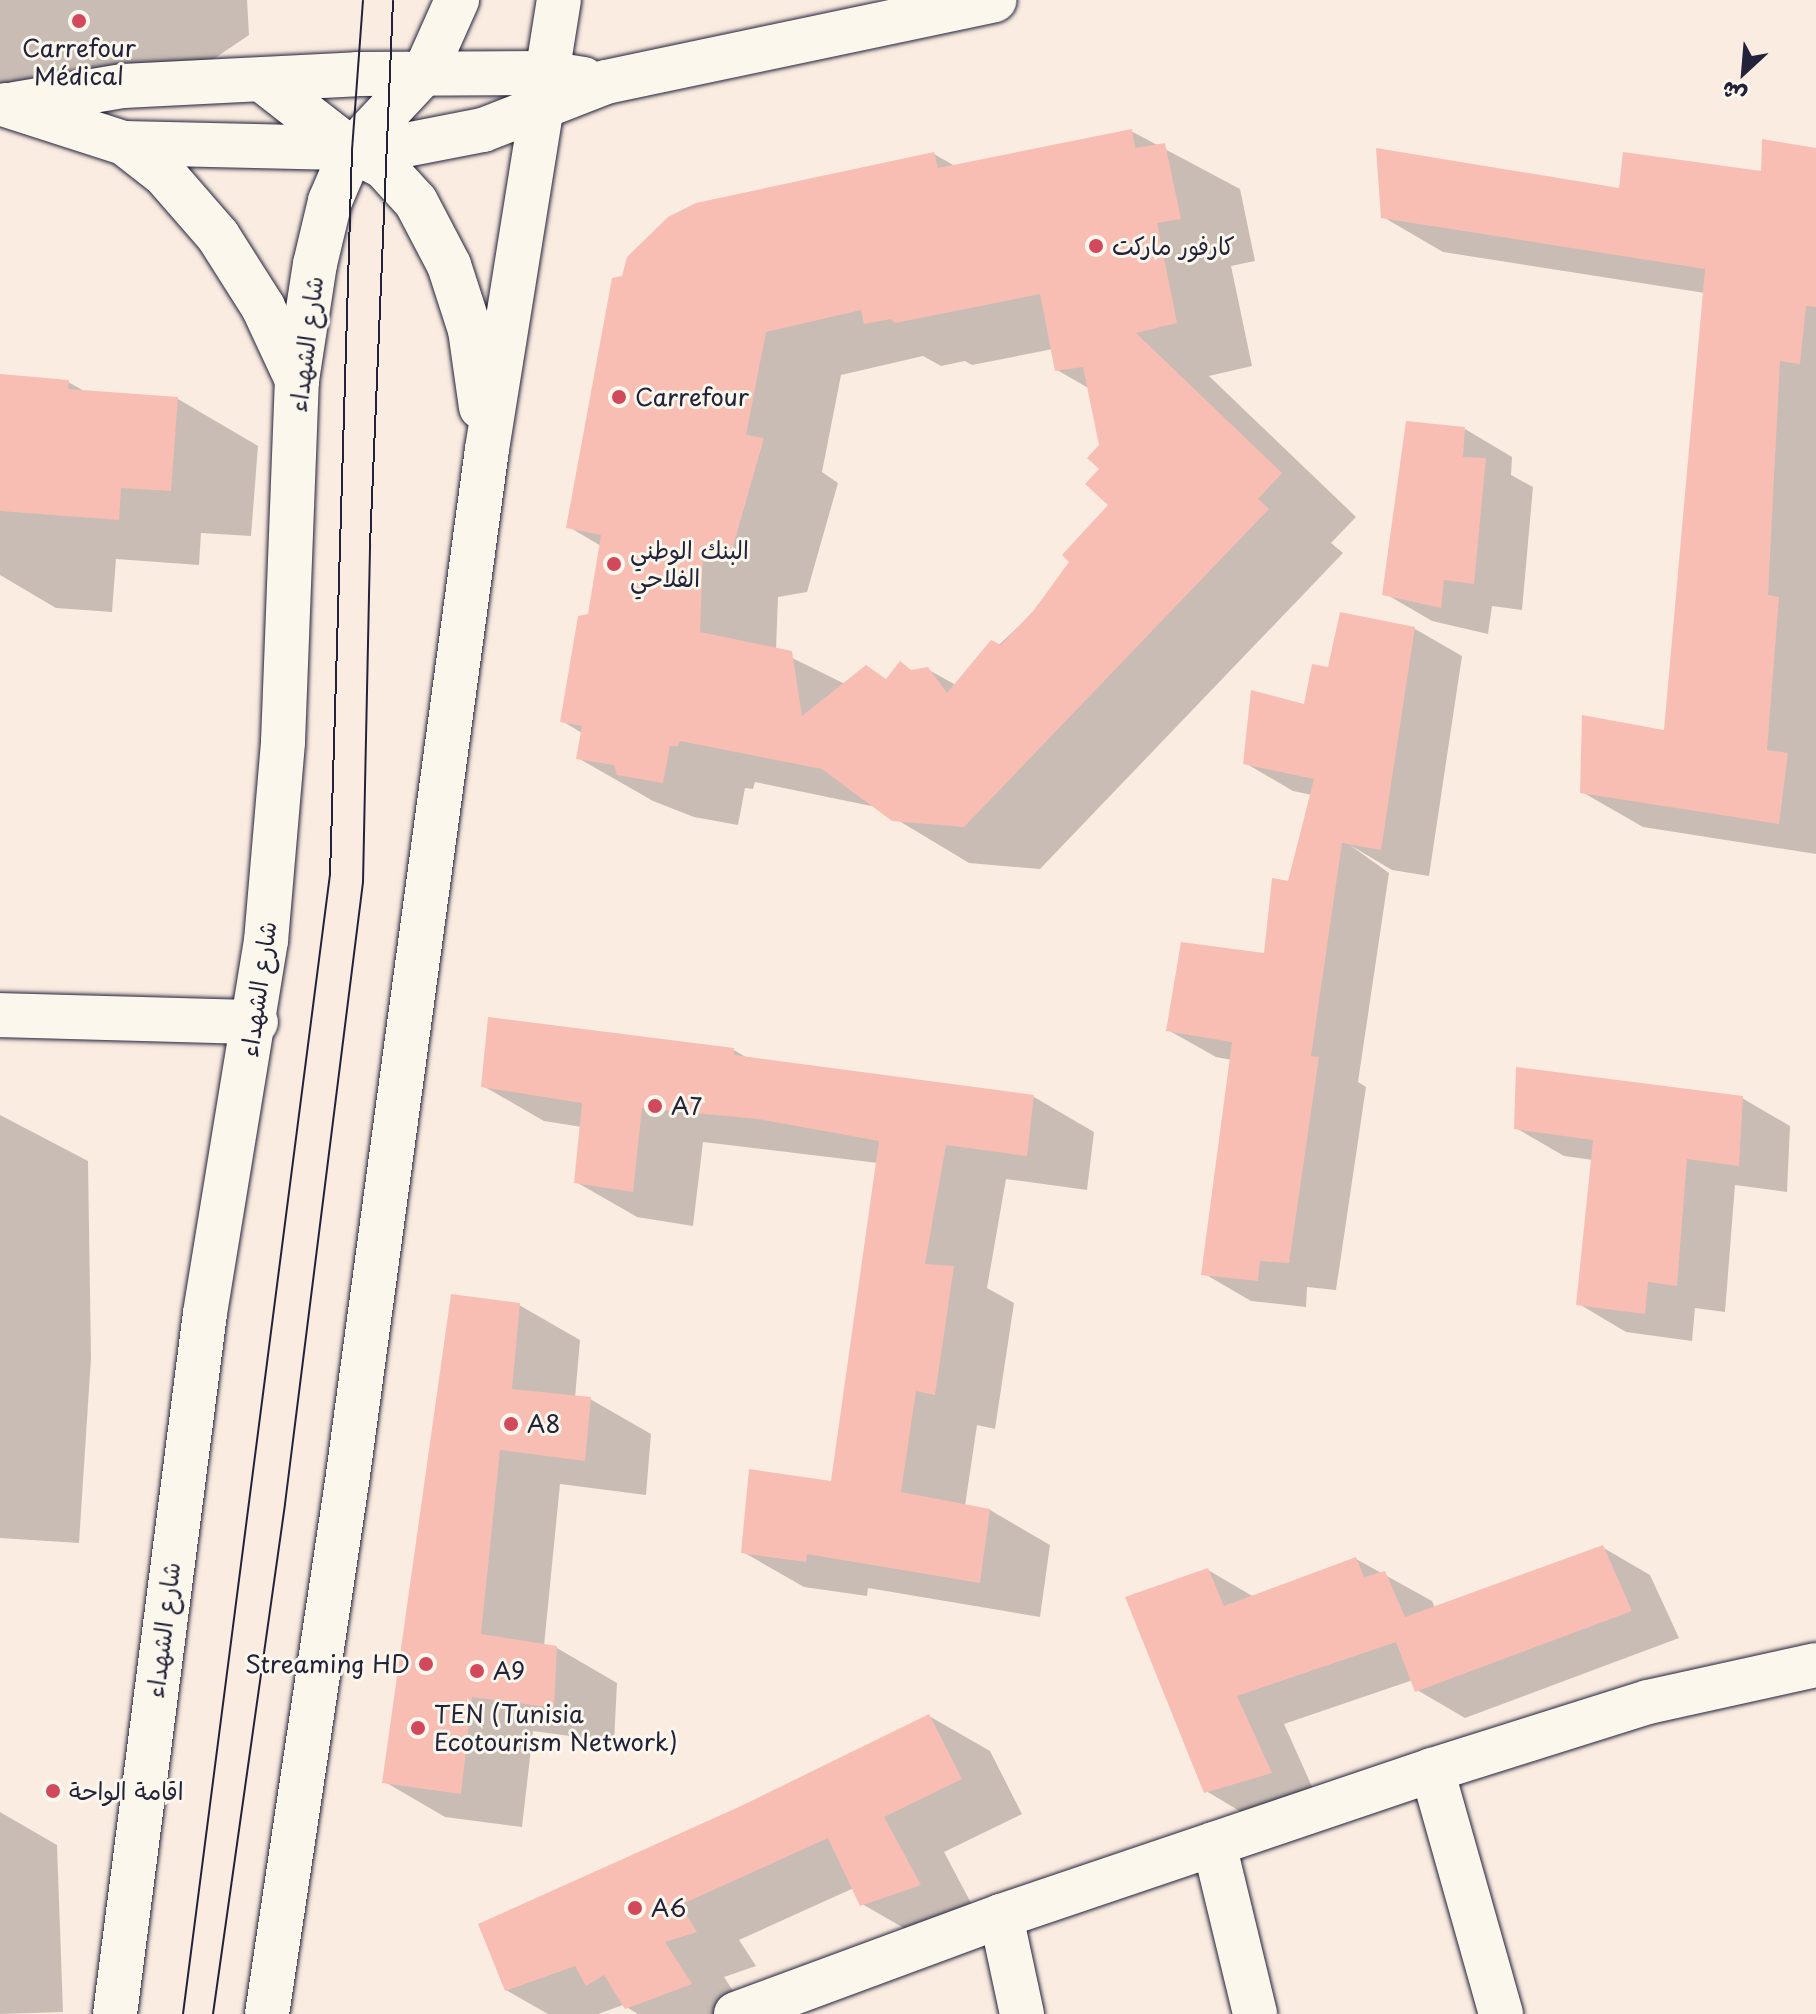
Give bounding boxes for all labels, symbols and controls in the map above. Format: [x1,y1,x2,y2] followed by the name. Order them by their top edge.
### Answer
[70,12,88,30] marker: Carrefour Médical
[1704,32,1784,112] north arrow
[22,34,136,90] place label: Carrefour Médical
[1715,74,1751,114] text: ش
[1112,232,1235,260] place label: كارفور ماركت
[1087,237,1105,255] marker: كارفور ماركت
[283,274,329,414] street label: شارع الشهداء
[635,383,749,411] place label: Carrefour
[610,388,628,406] marker: Carrefour
[630,536,749,592] place label: البنك الوطني الفلاحي
[605,555,623,573] marker: البنك الوطني الفلاحي
[234,919,282,1059] street label: شارع الشهداء
[671,1092,702,1120] place label: A7
[646,1097,664,1115] marker: A7
[527,1410,560,1438] place label: A8
[502,1415,520,1433] marker: A8
[140,1560,186,1700] street label: شارع الشهداء
[245,1650,410,1678] place label: Streaming HD
[417,1655,435,1673] marker: Streaming HD
[493,1657,525,1685] place label: A9
[468,1662,486,1680] marker: A9
[434,1700,678,1756] place label: TEN (Tunisia Ecotourism Network)
[409,1719,427,1737] marker: TEN (Tunisia Ecotourism Network)
[69,1777,184,1805] place label: اقامة الواحة
[44,1782,62,1800] marker: اقامة الواحة
[651,1894,686,1922] place label: A6
[626,1899,644,1917] marker: A6

